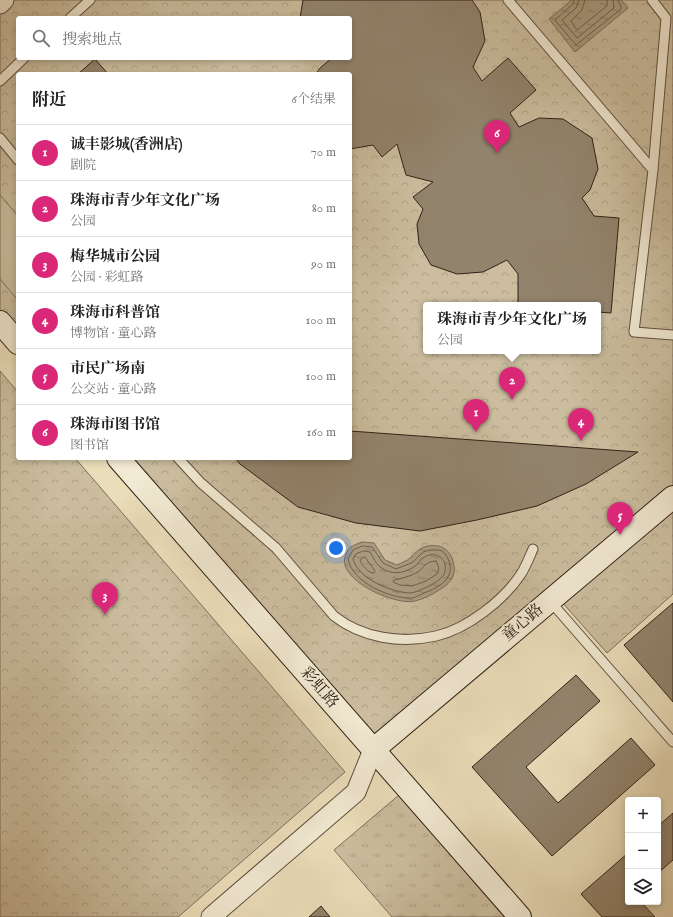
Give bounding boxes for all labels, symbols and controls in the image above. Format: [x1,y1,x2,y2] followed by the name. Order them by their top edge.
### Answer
[16,16,352,60] search box
[30,27,52,49] icon: search
[62,30,122,49] text: 搜索地点
[32,90,66,111] text: 附近
[292,91,336,108] text: 6个结果
[484,120,510,153] pin: 6
[70,135,183,154] text: 诚丰影城(香洲店)
[43,144,47,161] text: 1
[311,144,336,161] text: 70 m
[70,157,96,174] text: 剧院
[70,191,220,210] text: 珠海市青少年文化广场
[42,200,48,217] text: 2
[312,200,336,217] text: 80 m
[70,213,96,230] text: 公园
[70,247,160,266] text: 梅华城市公园
[43,256,47,273] text: 3
[311,256,336,273] text: 90 m
[70,269,144,286] text: 公园 · 彩虹路
[423,302,601,354] popup
[70,303,160,322] text: 珠海市科普馆
[437,310,587,329] text: 珠海市青少年文化广场
[42,312,48,329] text: 4
[306,312,336,329] text: 100 m
[70,325,157,342] text: 博物馆 · 童心路
[437,332,463,349] text: 公园
[70,359,145,378] text: 市民广场南
[499,367,525,400] pin: 2
[43,368,47,385] text: 5
[306,368,336,385] text: 100 m
[70,381,157,398] text: 公交站 · 童心路
[463,399,489,432] pin: 1
[568,408,594,441] pin: 4
[70,415,160,434] text: 珠海市图书馆
[42,424,48,441] text: 6
[306,424,336,441] text: 160 m
[70,437,109,454] text: 图书馆
[607,502,633,535] pin: 5
[326,538,346,558] your location
[92,582,118,615] pin: 3
[498,600,548,646] street label: 童心路
[296,663,342,713] street label: 彩虹路
[625,797,661,905] map controls
[625,797,661,833] button: +
[625,833,661,869] button: −
[625,869,661,905] button: layers

